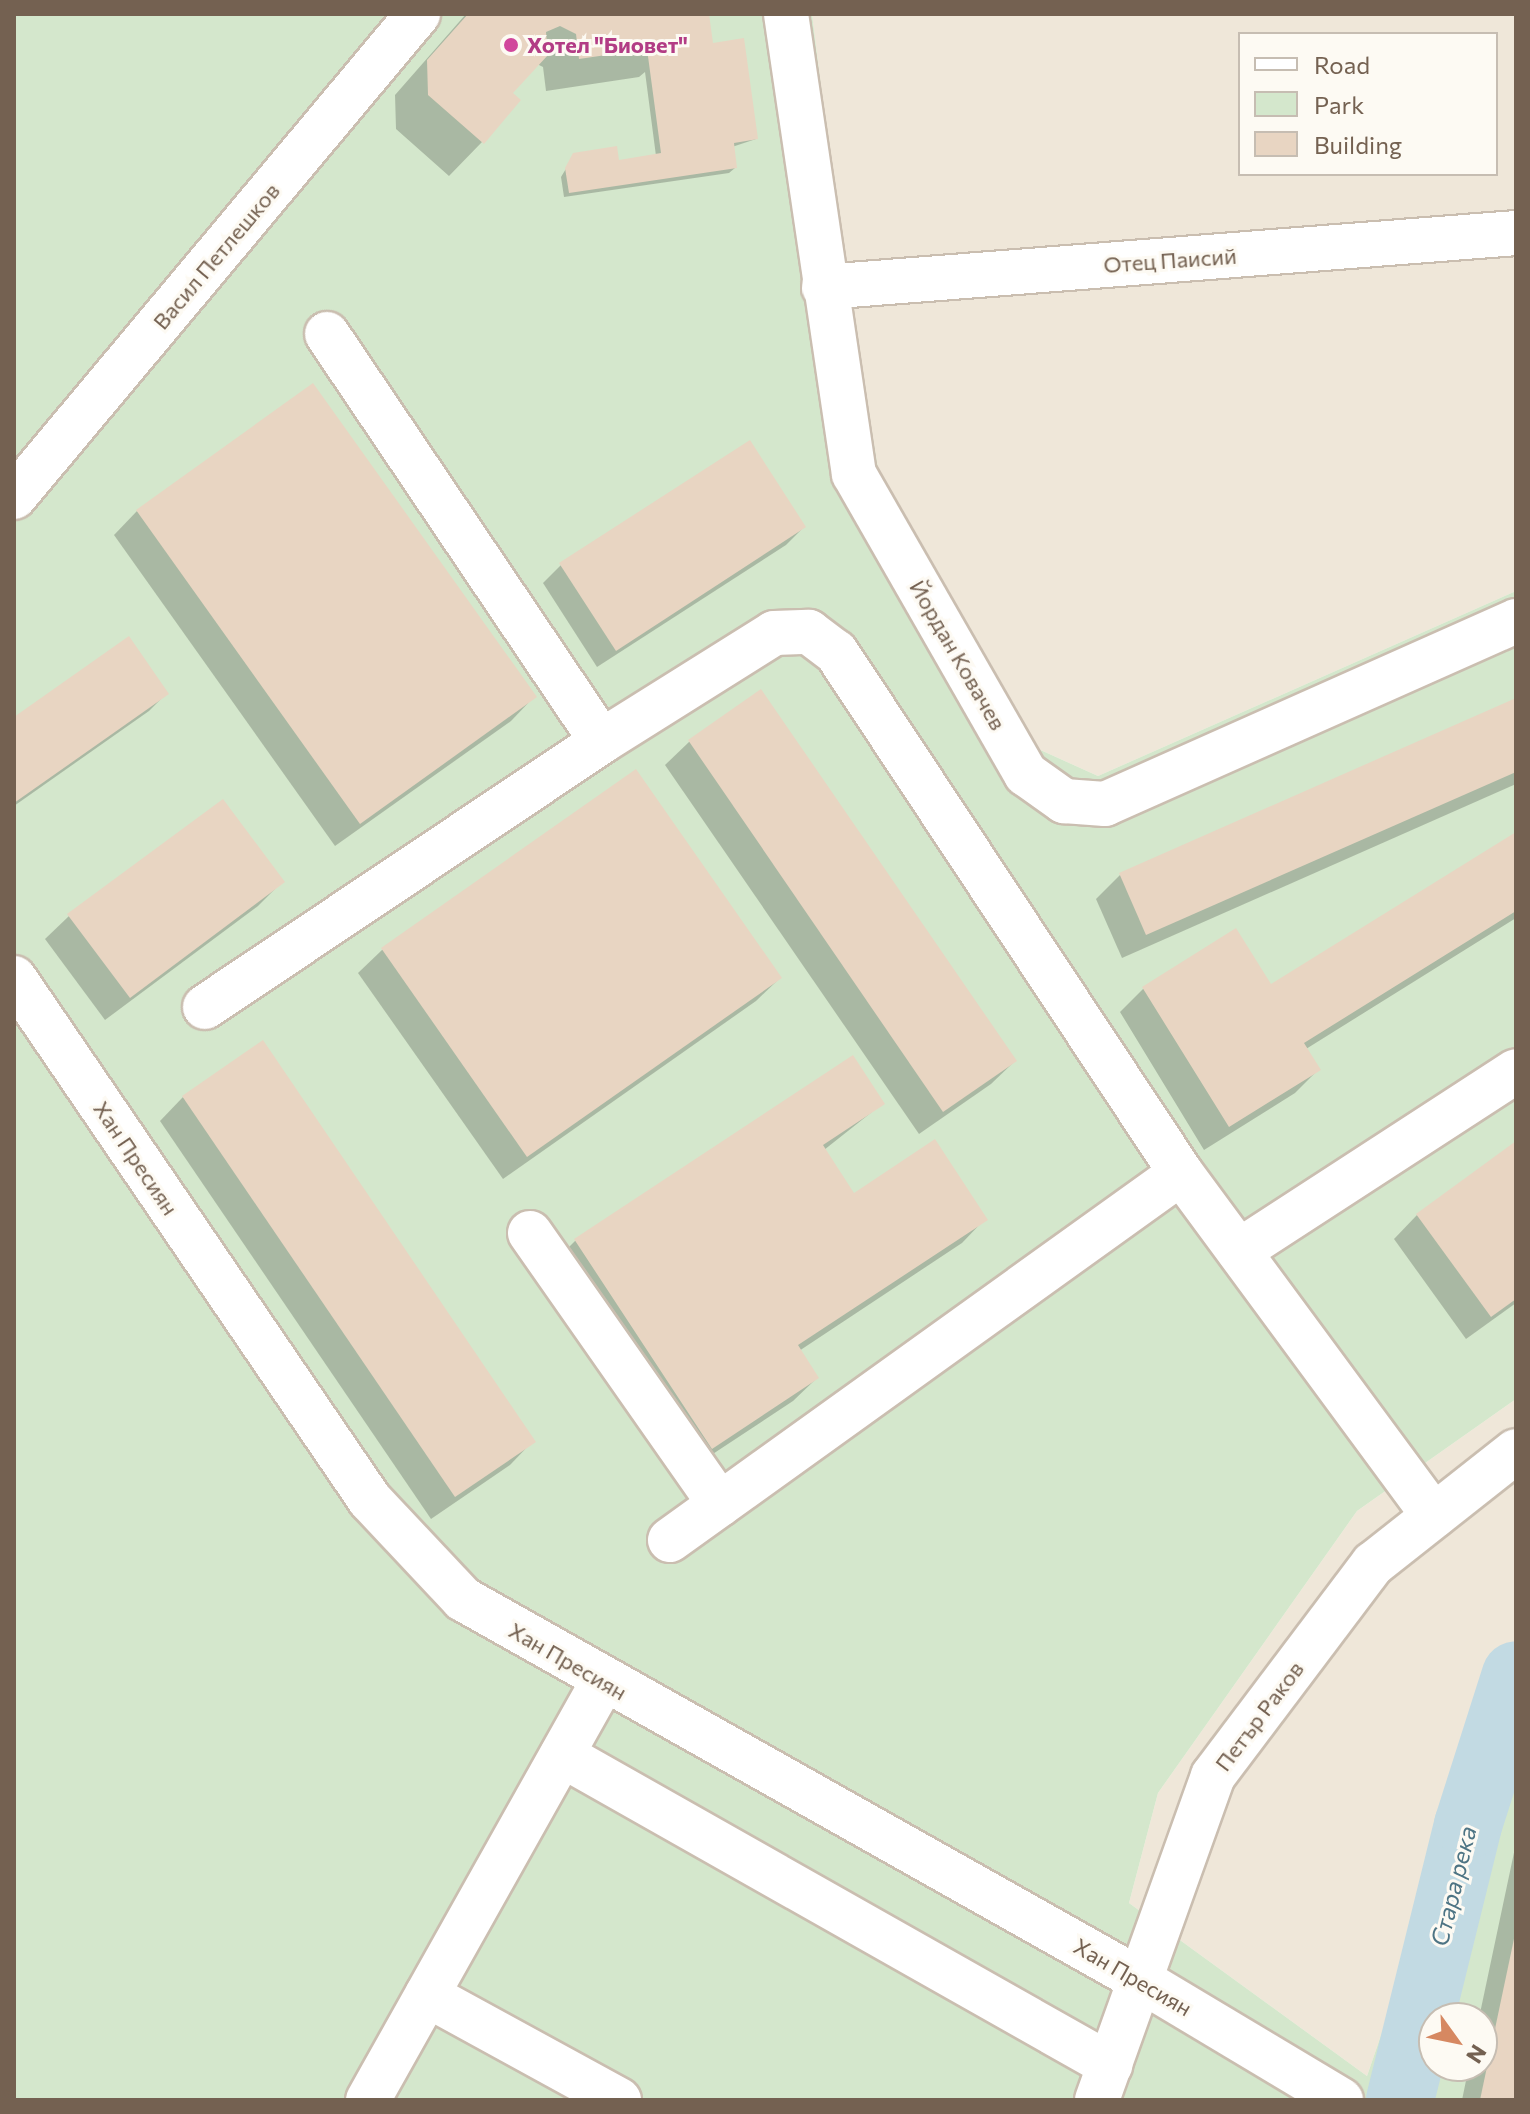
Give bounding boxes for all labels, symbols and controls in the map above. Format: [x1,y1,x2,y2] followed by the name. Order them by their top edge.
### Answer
[527,32,688,58] place label: Хотел "Биовет"
[1238,32,1498,176] legend
[502,36,520,54] marker: Хотел "Биовет"
[1314,50,1370,79] text: Road
[1314,90,1364,119] text: Park
[1314,130,1402,159] text: Building
[147,178,285,334] street label: Васил Петлешков
[1103,242,1237,278] street label: Отец Паисий
[904,575,1012,735] street label: Йордан Ковачев
[88,1096,184,1220] street label: Хан Пресиян
[504,1617,632,1705] street label: Хан Пресиян
[1209,1656,1309,1776] street label: Петър Раков
[1424,1823,1482,1949] water label: Стара река
[1069,1933,1197,2021] street label: Хан Пресиян
[1418,2002,1498,2082] north arrow
[1461,2040,1493,2069] text: N

